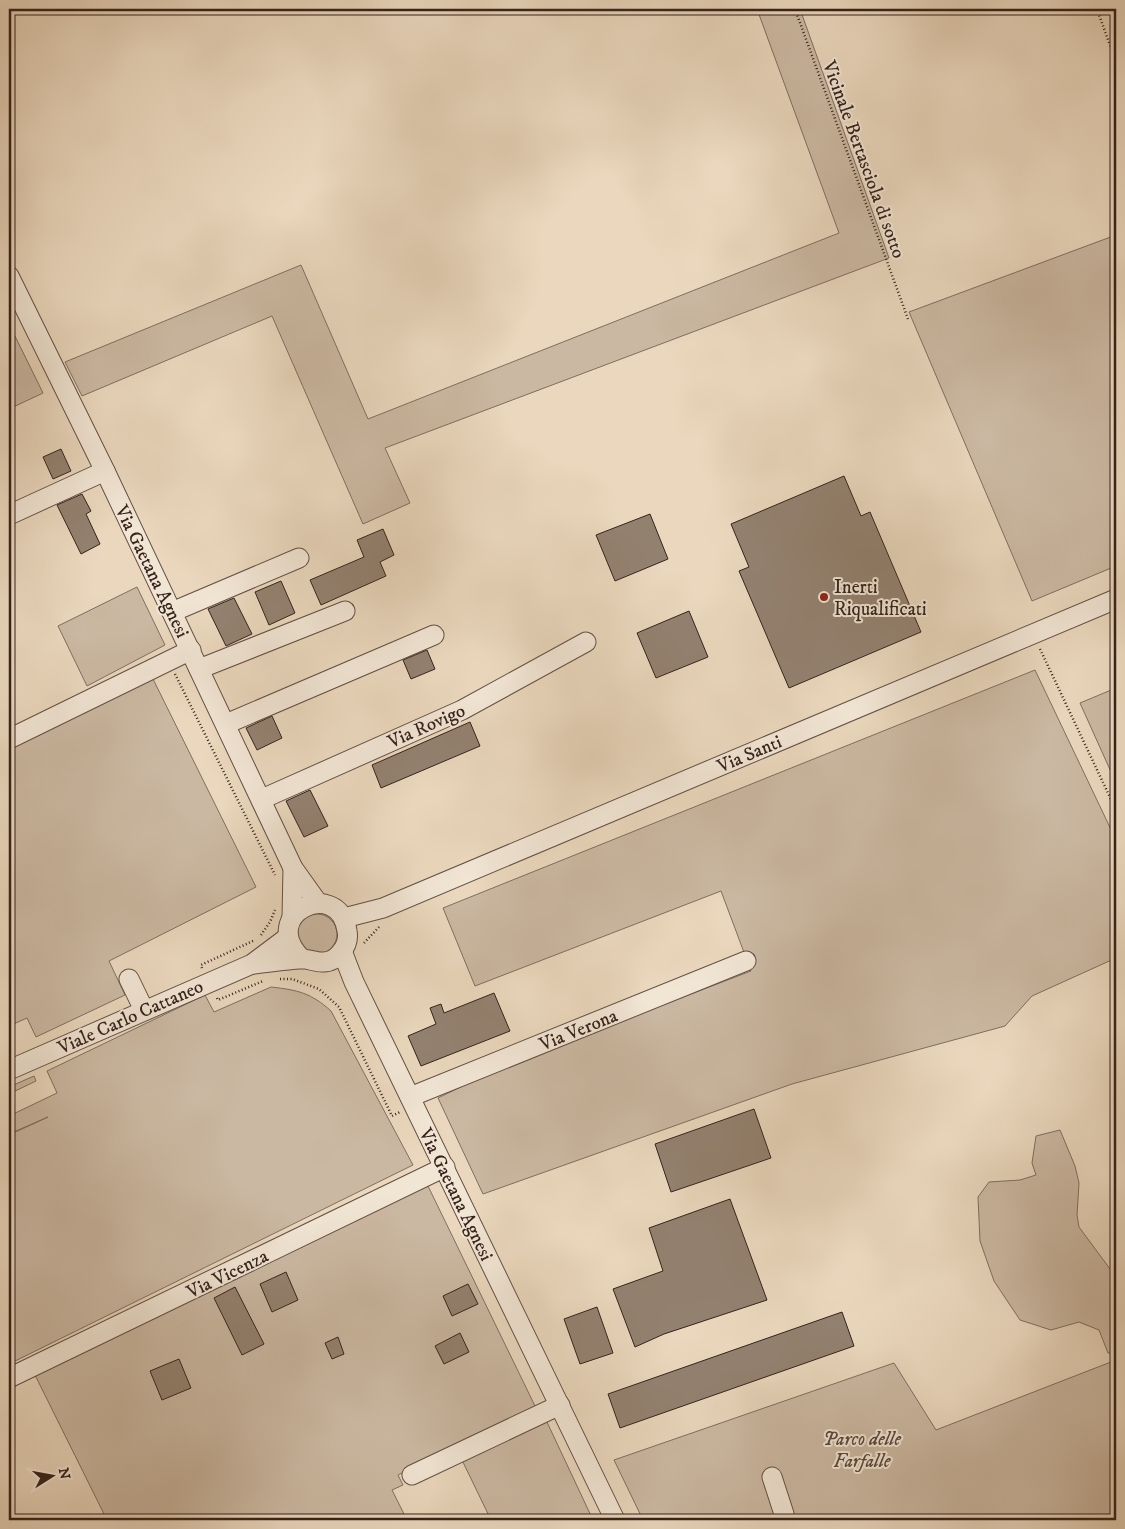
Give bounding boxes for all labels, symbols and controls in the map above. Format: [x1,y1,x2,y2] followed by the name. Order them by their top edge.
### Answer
[817,57,910,261] street label: Vicinale Bertasciola di sotto
[109,501,194,642] street label: Via Gaetana Agnesi
[834,576,927,622] place label: Inerti Riqualificati
[818,591,830,603] marker: Inerti Riqualificati
[383,699,469,754] street label: Via Rovigo
[713,731,785,779] street label: Via Santi
[53,975,207,1060] street label: Viale Carlo Cattaneo
[535,1004,621,1057] street label: Via Verona
[413,1124,498,1265] street label: Via Gaetana Agnesi
[182,1245,272,1304] street label: Via Vicenza
[823,1428,902,1473] park label: Parco delle Farfalle
[28,1452,78,1502] north arrow
[54,1466,74,1482] text: N

